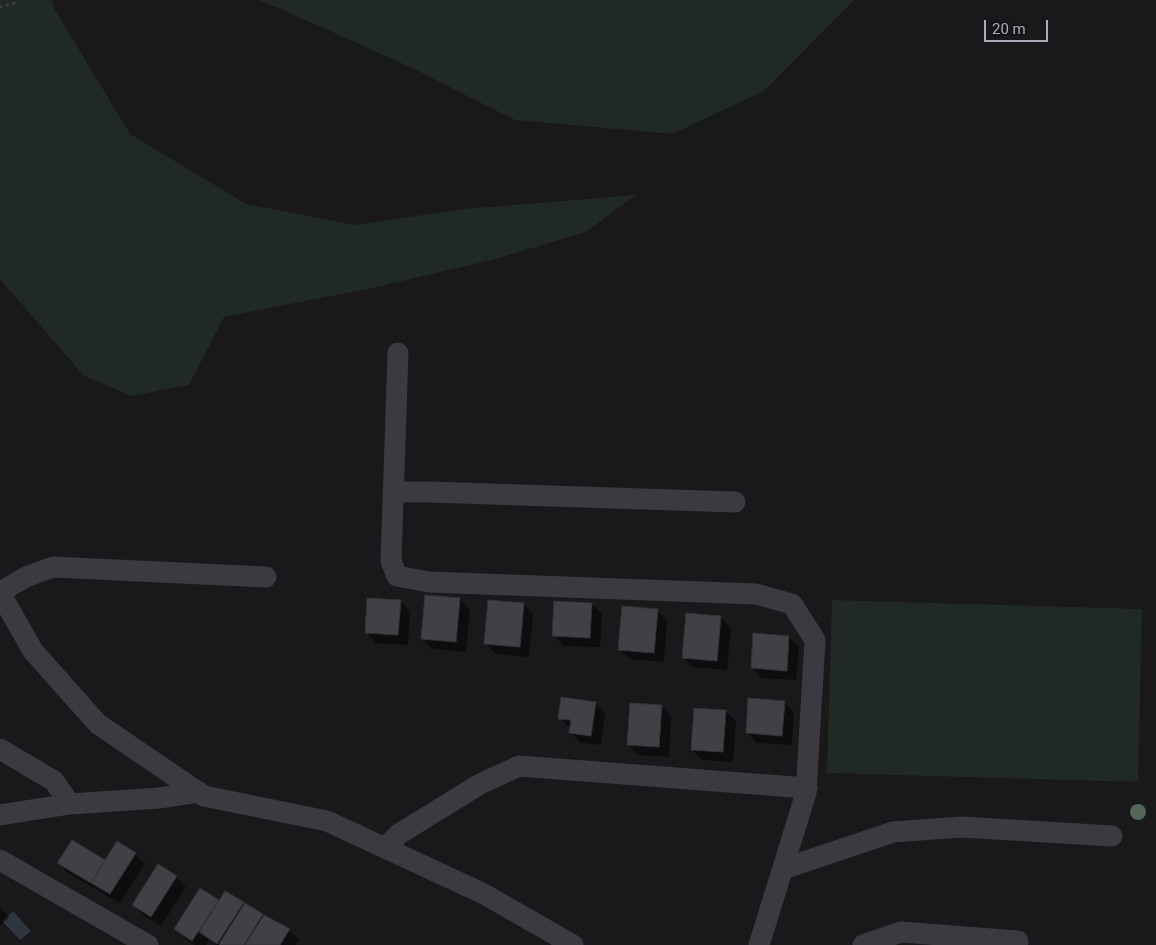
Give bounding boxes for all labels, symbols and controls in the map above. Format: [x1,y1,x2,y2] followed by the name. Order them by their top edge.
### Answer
[986,10,1050,42] scale bar
[992,20,1026,38] text: 20 m

